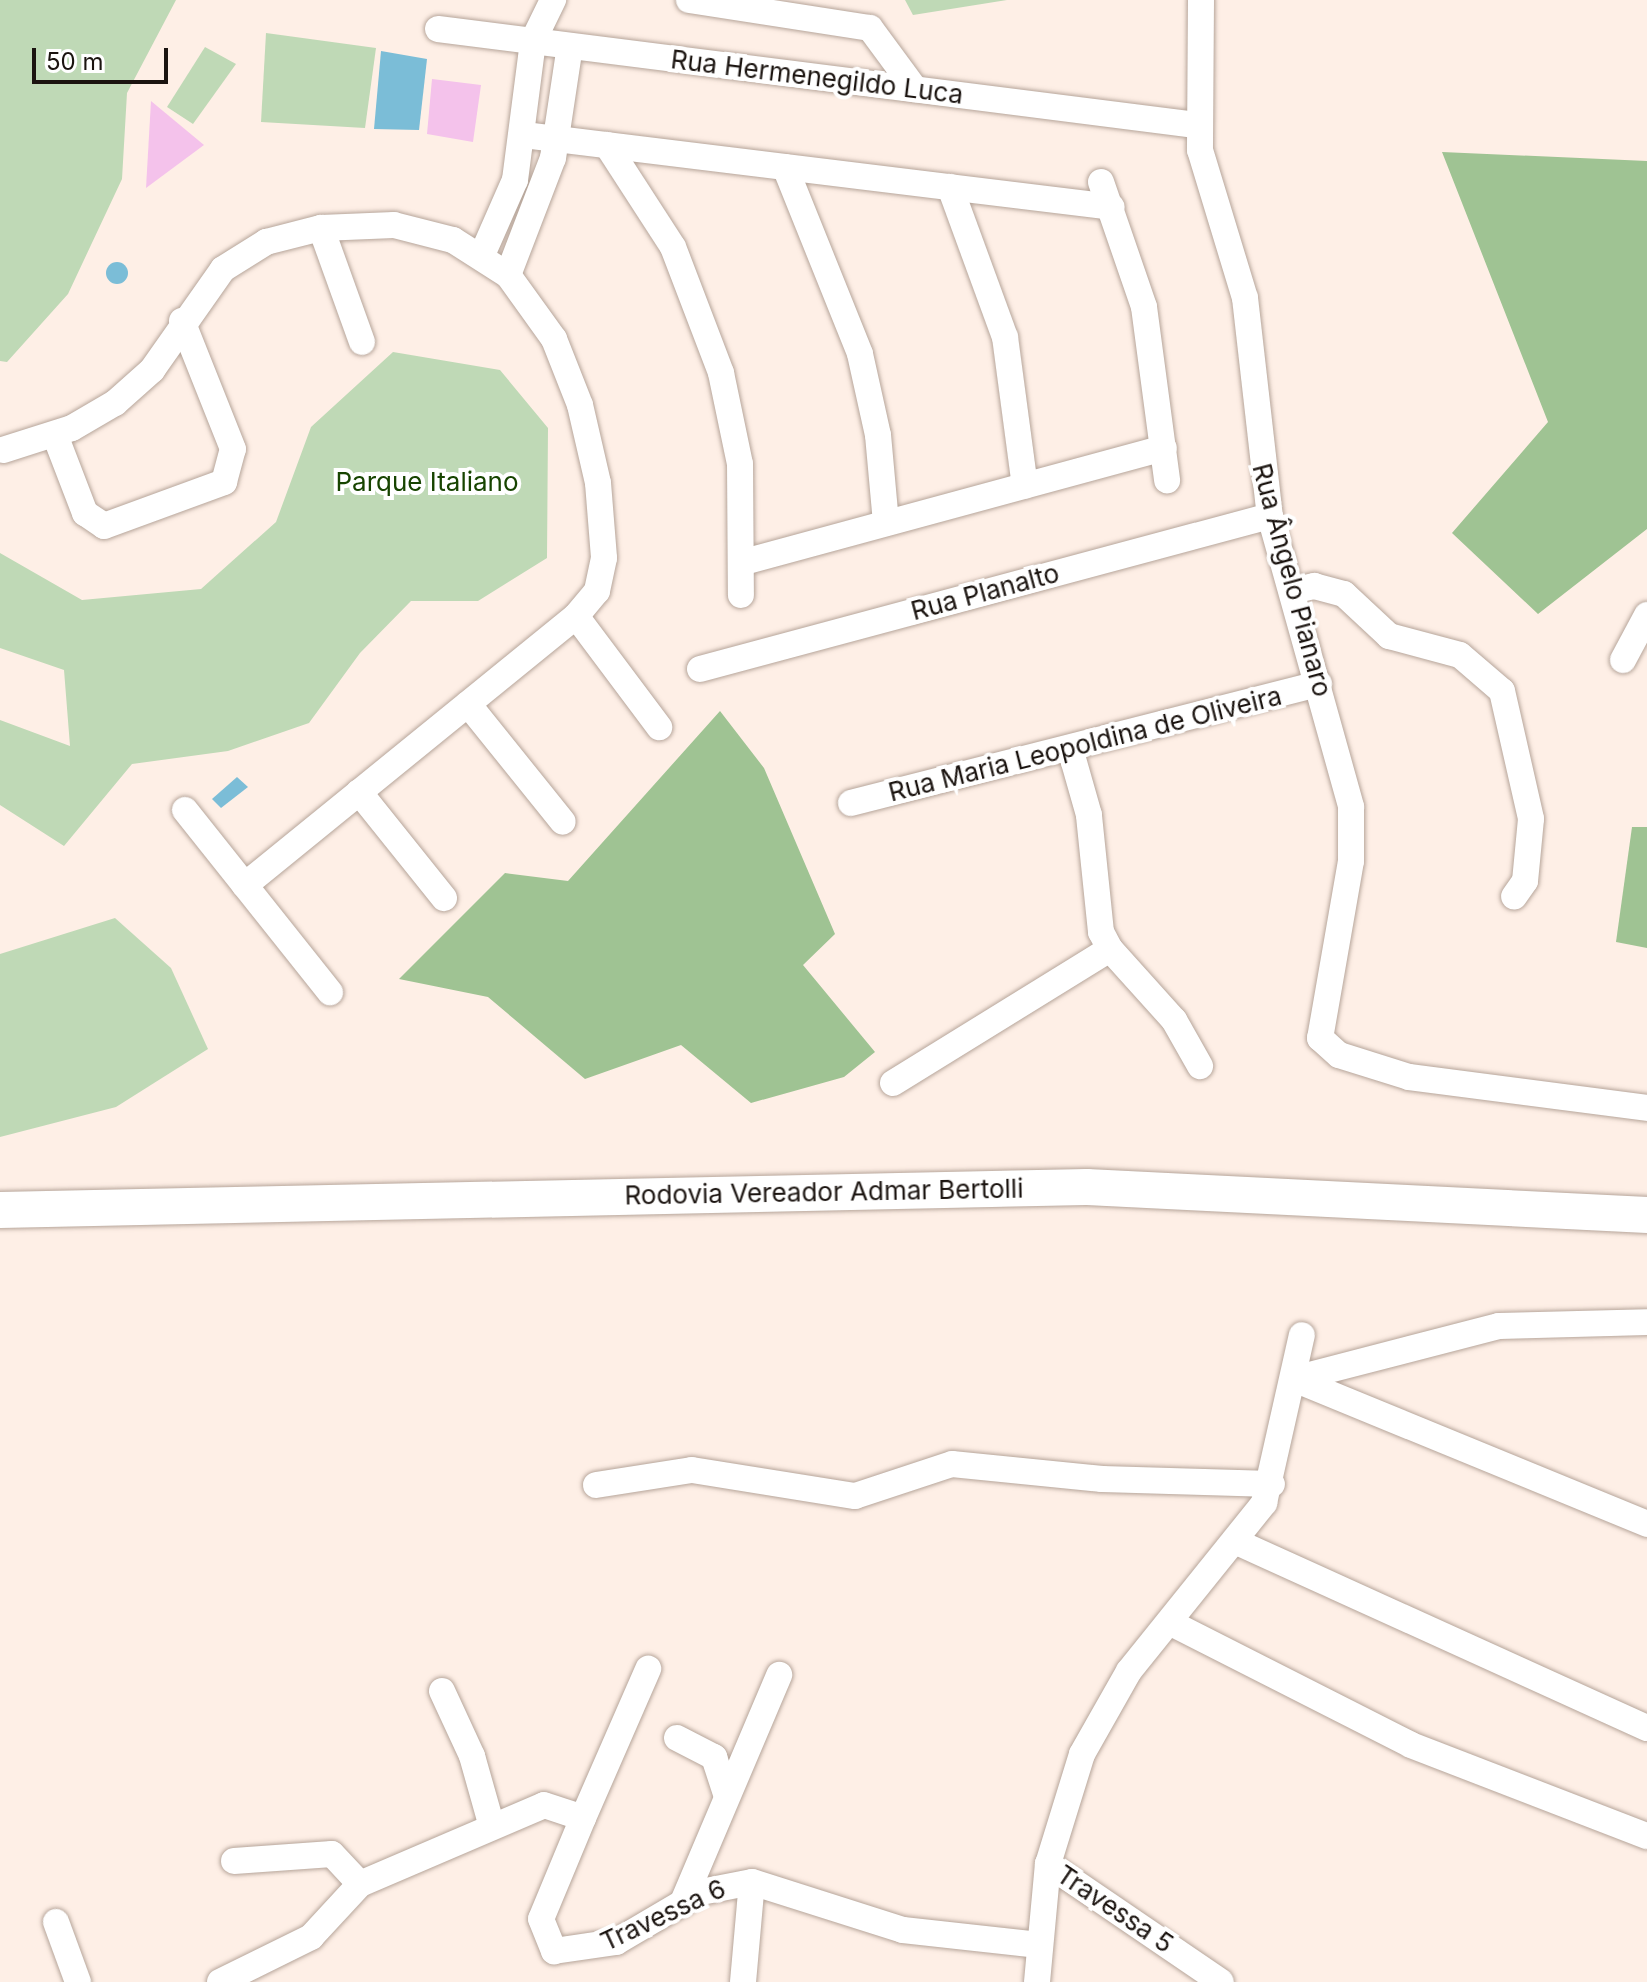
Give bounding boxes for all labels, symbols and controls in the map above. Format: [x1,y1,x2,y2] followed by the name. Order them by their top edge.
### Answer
[36,32,172,82] scale bar
[669,44,965,110] street label: Rua Hermenegildo Luca
[46,47,104,76] text: 50 m
[1246,460,1338,700] street label: Rua Ângelo Pianaro
[335,466,519,498] park label: Parque Italiano
[908,557,1062,627] street label: Rua Planalto
[885,680,1285,808] street label: Rua Maria Leopoldina de Oliveira
[624,1173,1024,1211] street label: Rodovia Vereador Admar Bertolli
[1051,1859,1179,1959] street label: Travessa 5
[596,1873,730,1957] street label: Travessa 6

